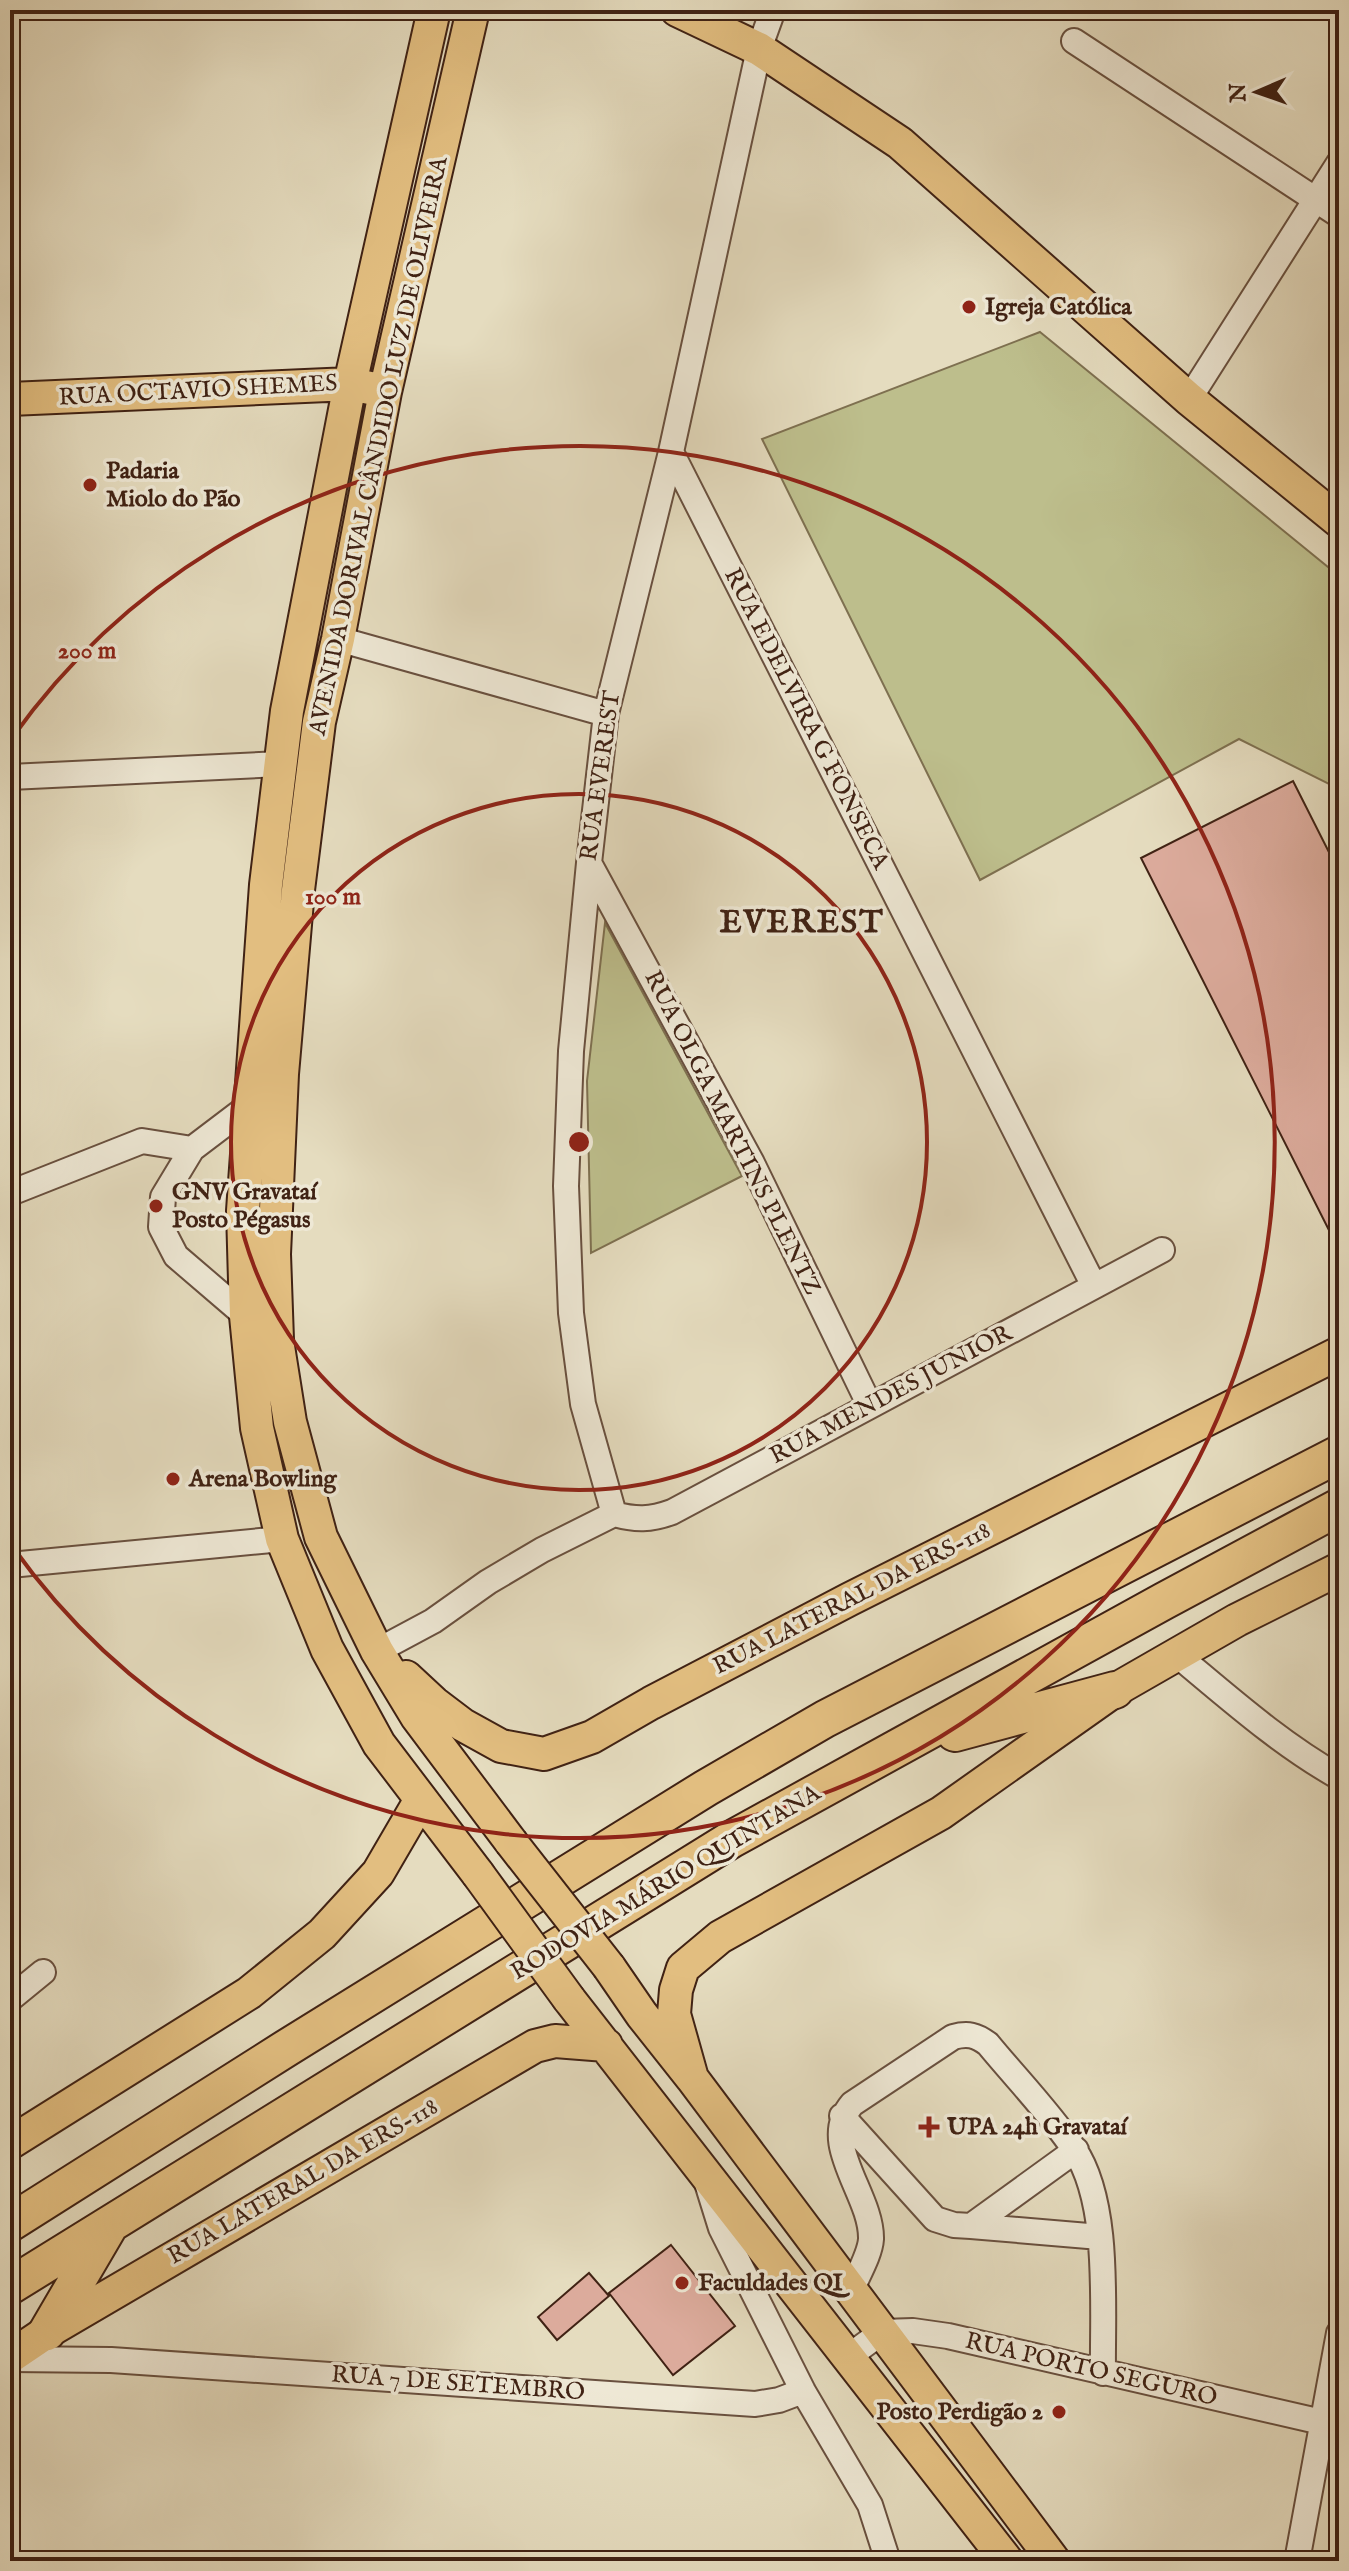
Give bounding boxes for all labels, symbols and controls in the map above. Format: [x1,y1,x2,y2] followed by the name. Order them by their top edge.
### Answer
[1217,52,1297,132] north arrow
[1225,83,1253,104] text: N
[302,153,456,739] street label: AVENIDA DORIVAL CÂNDIDO LUZ DE OLIVEIRA
[985,292,1132,323] place label: Igreja Católica
[960,298,978,316] marker: Igreja Católica
[58,368,338,414] street label: RUA OCTAVIO SHEMES
[106,456,241,515] place label: Padaria Miolo do Pão
[81,476,99,494] marker: Padaria Miolo do Pão
[716,563,896,876] street label: RUA EDELVIRA G FONSECA
[58,636,117,667] text: 200 m
[574,688,628,863] street label: RUA EVEREST
[305,882,362,913] text: 100 m
[719,903,885,944] district label: EVEREST
[636,965,828,1301] street label: RUA OLGA MARTINS PLENTZ
[565,1128,593,1156] centre of rings
[172,1177,319,1236] place label: GNV Gravataí Posto Pégasus
[147,1197,165,1215] marker: GNV Gravataí Posto Pégasus
[765,1318,1018,1472] street label: RUA MENDES JUNIOR
[188,1464,337,1495] place label: Arena Bowling
[164,1470,182,1488] marker: Arena Bowling
[708,1515,996,1683] street label: RUA LATERAL DA ERS-118
[505,1778,827,1988] street label: RODOVIA MÁRIO QUINTANA
[162,2092,444,2272] street label: RUA LATERAL DA ERS-118
[946,2112,1130,2143] place label: UPA 24h Gravataí
[918,2116,940,2138] marker: UPA 24h Gravataí
[698,2268,850,2299] place label: Faculdades QI
[673,2274,691,2292] marker: Faculdades QI
[962,2326,1220,2414] street label: RUA PORTO SEGURO
[330,2360,586,2408] street label: RUA 7 DE SETEMBRO
[876,2397,1043,2428] place label: Posto Perdigão 2
[1050,2403,1068,2421] marker: Posto Perdigão 2

